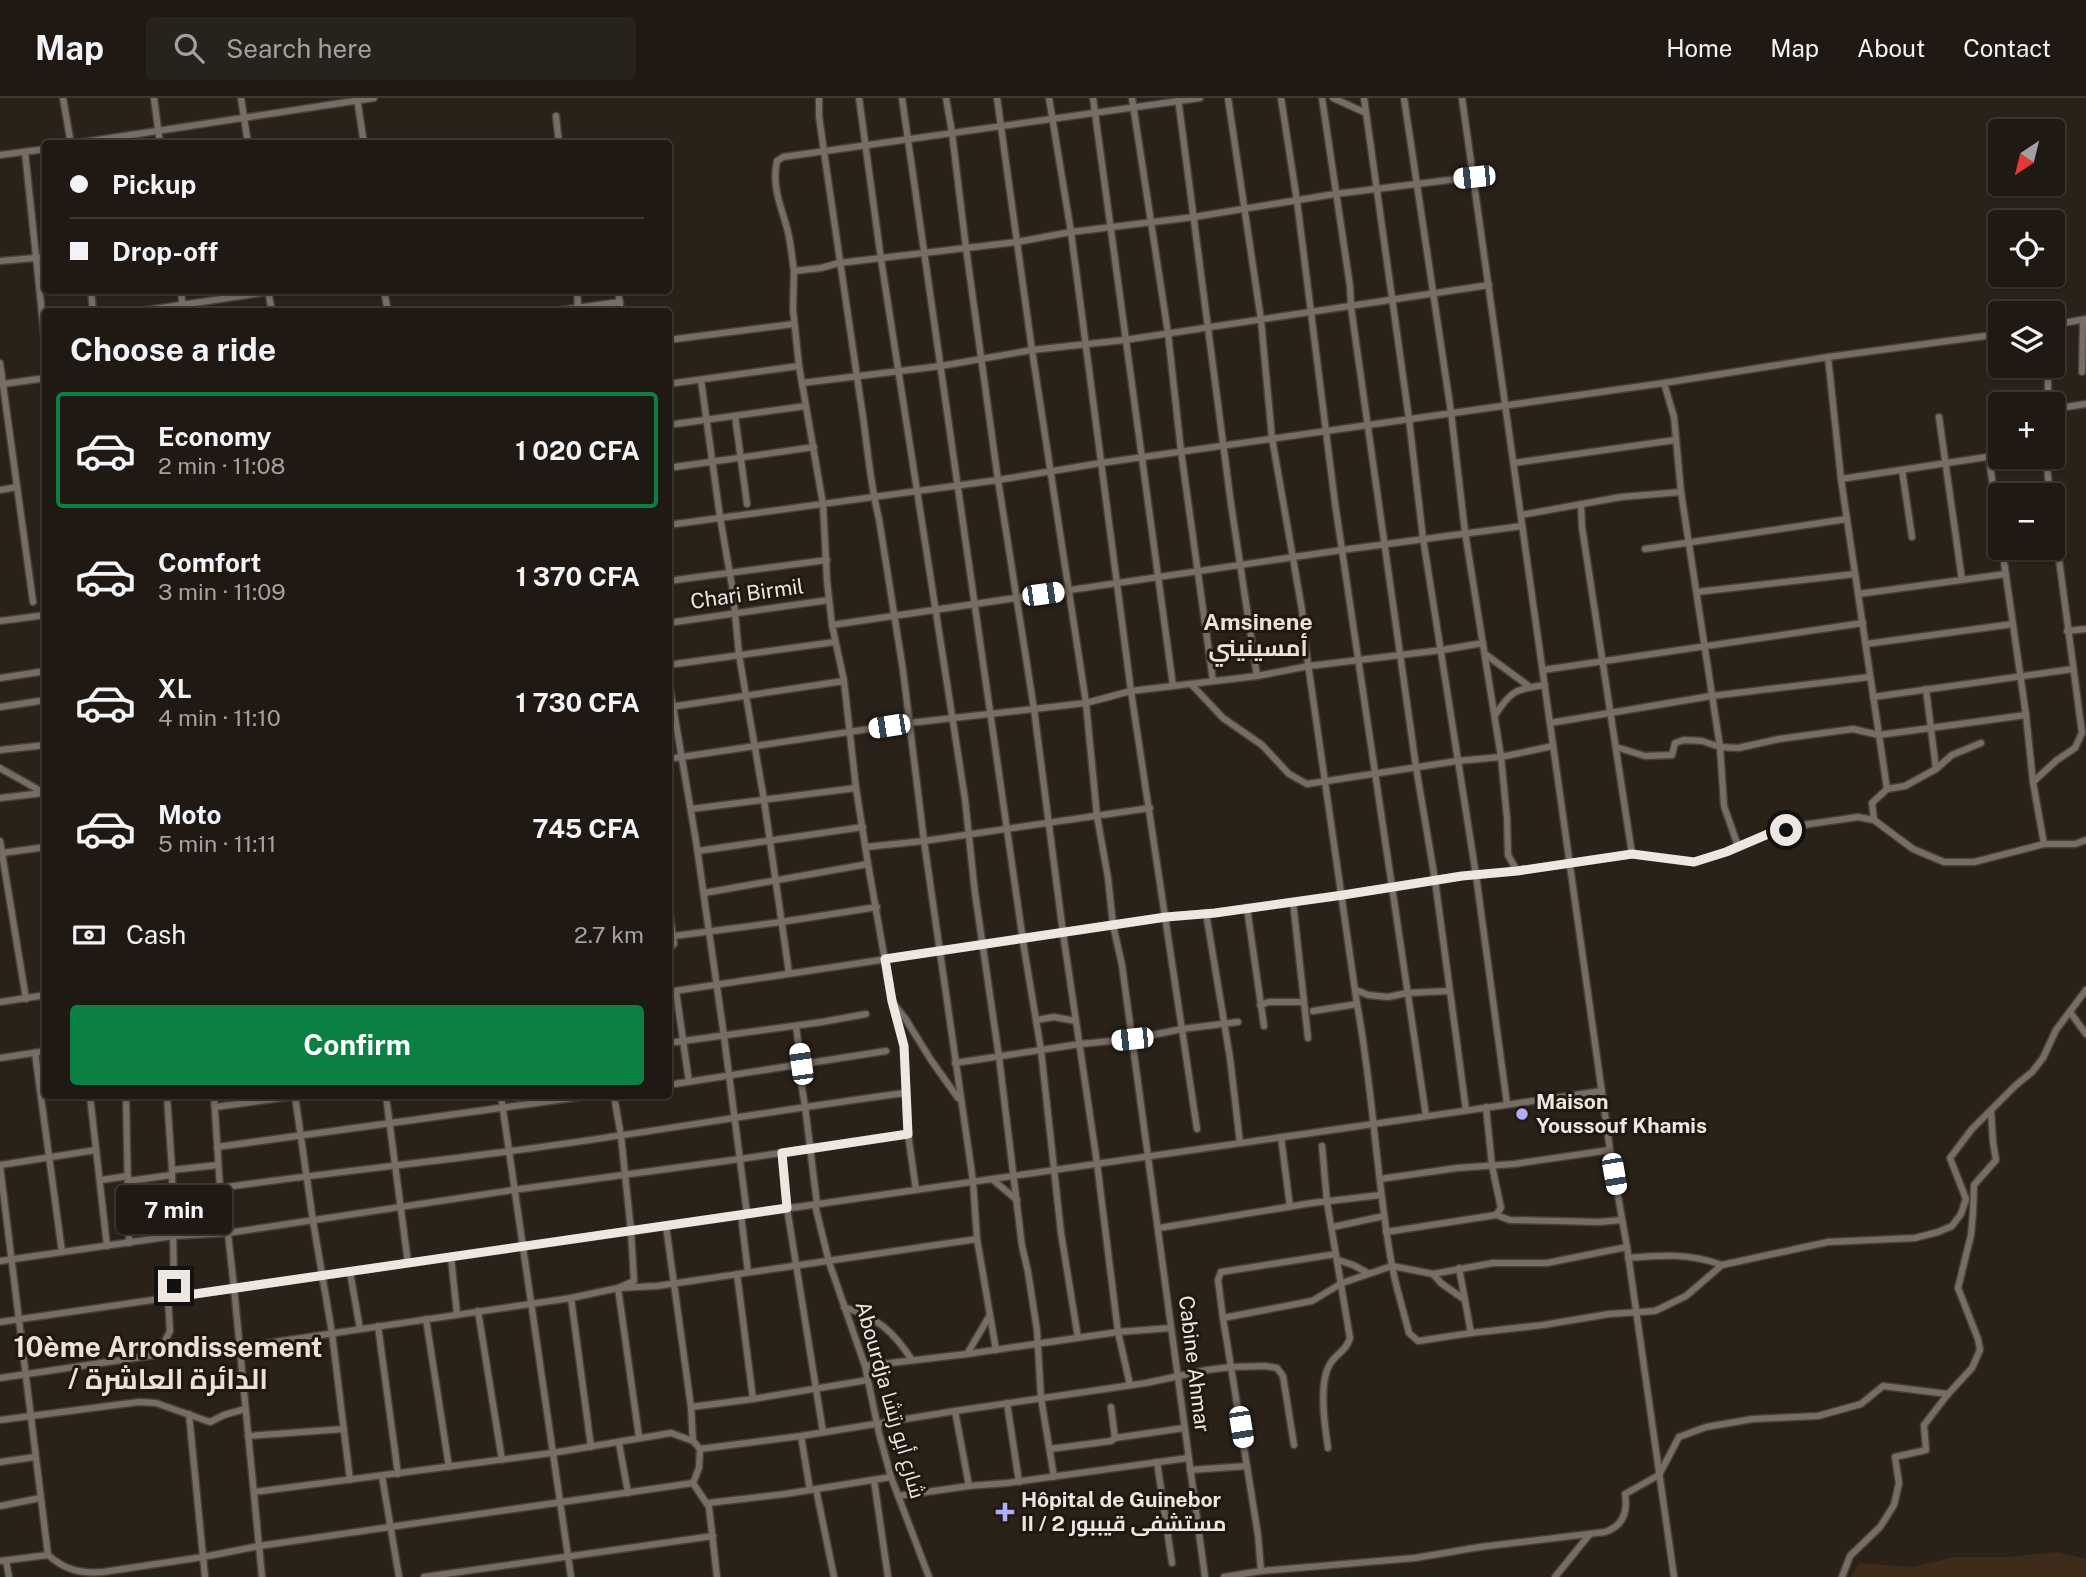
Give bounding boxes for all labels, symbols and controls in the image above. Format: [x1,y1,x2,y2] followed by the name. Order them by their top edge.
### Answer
[146,17,636,80] search box
[35,29,104,67] text: Map
[170,29,208,67] icon: search
[226,33,372,64] text: Search here
[1666,34,1732,62] text: Home
[1770,34,1819,62] text: Map
[1857,34,1925,62] text: About
[1963,34,2051,62] text: Contact
[1988,119,2065,196] north arrow
[1988,119,2065,560] map controls
[1453,164,1496,190] car
[112,169,196,200] text: Pickup
[1988,210,2065,287] button: locate
[112,236,218,267] text: Drop-off
[1988,301,2065,378] button: layers
[70,331,276,368] text: Choose a ride
[1988,392,2065,469] button: +
[74,419,137,482] icon: car
[158,421,271,452] text: Economy
[515,435,640,466] text: 1 020 CFA
[158,452,285,479] text: 2 min · 11:08
[1988,483,2065,560] button: −
[74,545,137,608] icon: car
[158,547,261,578] text: Comfort
[516,561,640,592] text: 1 370 CFA
[689,573,805,614] street label: Chari Birmil
[158,578,286,605] text: 3 min · 11:09
[1021,581,1066,607] car
[1203,608,1313,667] district label: Amsinene أمسينيني
[74,671,137,734] icon: car
[158,673,192,704] text: XL
[515,687,640,718] text: 1 730 CFA
[158,704,281,731] text: 4 min · 11:10
[867,712,912,740] car
[74,797,137,860] icon: car
[158,799,221,830] text: Moto
[532,813,640,844] text: 745 CFA
[1770,814,1802,846] route start
[158,830,276,857] text: 5 min · 11:11
[70,916,108,954] icon: cash
[126,919,186,950] text: Cash
[574,921,644,948] text: 2.7 km
[70,1005,644,1085] button: Confirm
[1111,1026,1154,1052] car
[788,1042,815,1086] car
[1536,1089,1707,1138] place label: Maison Youssouf Khamis
[1514,1106,1530,1122] marker: Maison Youssouf Khamis
[1601,1151,1628,1197] car
[116,1184,232,1234] callout: 7 min
[144,1196,204,1223] text: 7 min
[158,1270,190,1302] route end
[1174,1294,1215,1434] street label: Cabine Ahmar
[848,1298,931,1502] street label: Abourdja شارع أبو رتشا
[14,1330,322,1396] district label: 10ème Arrondissement / الدائرة العاشرة
[1228,1405,1255,1449] car
[1021,1487,1226,1537] place label: Hôpital de Guinebor II / مستشفى قيببور 2
[995,1502,1015,1522] marker: Hôpital de Guinebor II / مستشفى قيببور 2

